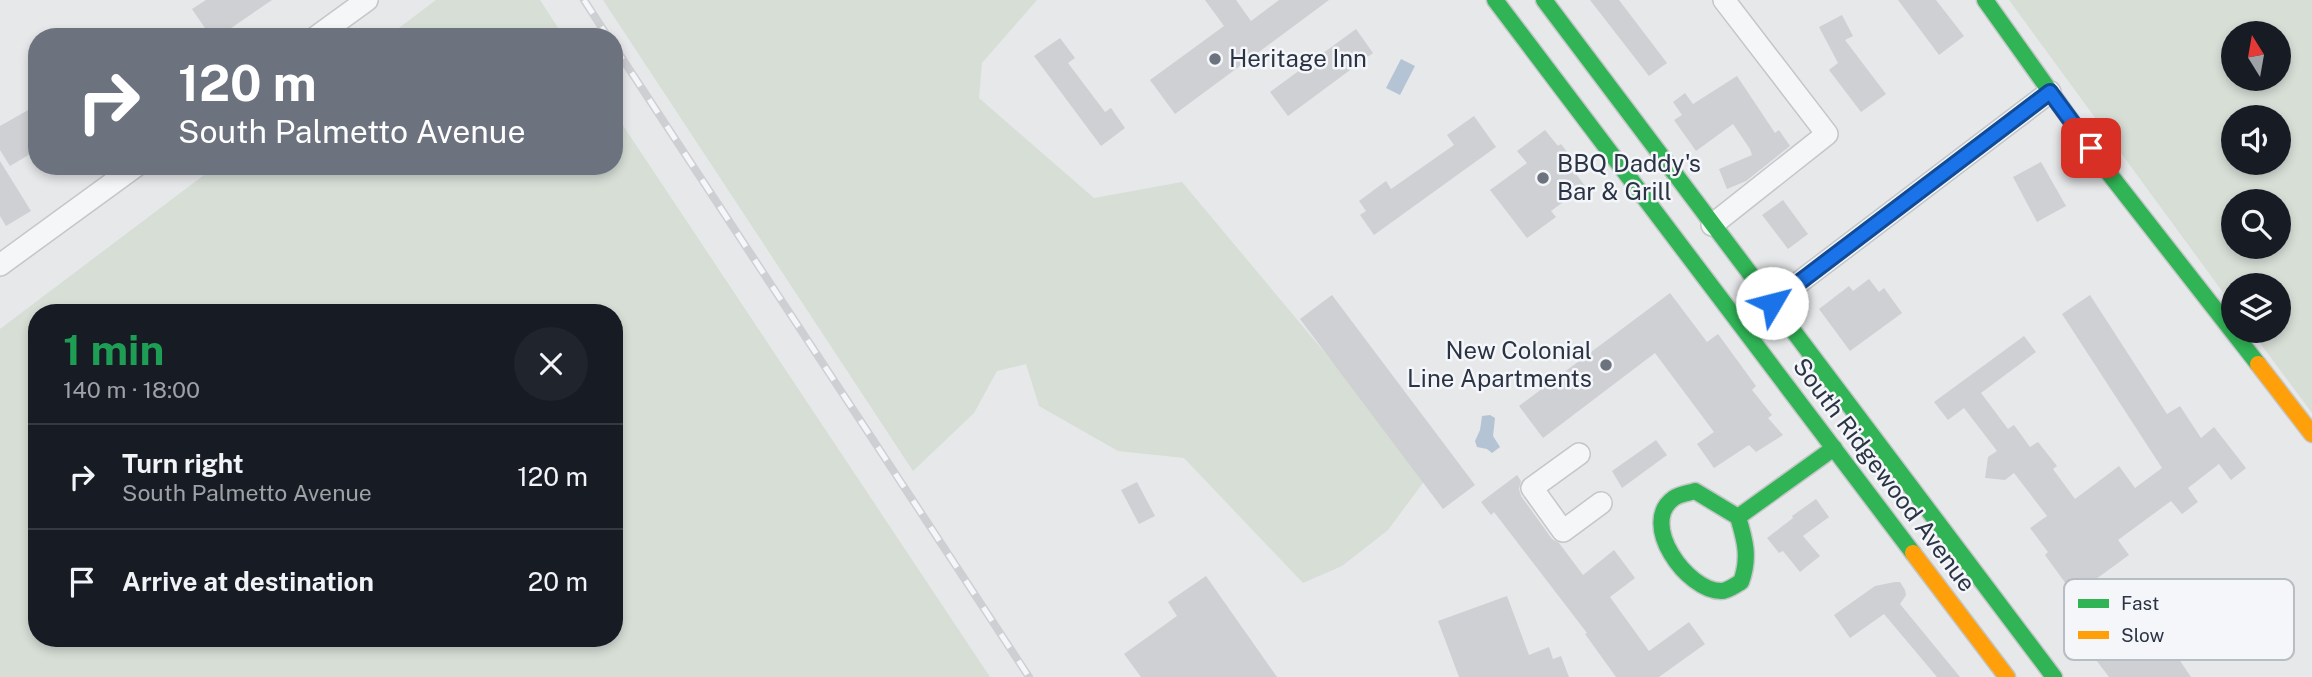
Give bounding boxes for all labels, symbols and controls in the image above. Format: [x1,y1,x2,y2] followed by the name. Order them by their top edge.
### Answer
[2221,21,2291,91] north arrow
[2221,21,2291,343] map controls
[1229,44,1367,72] place label: Heritage Inn
[1207,51,1223,67] marker: Heritage Inn
[178,54,317,112] text: 120 m
[63,56,154,147] icon: right
[2221,105,2291,175] button: sound
[178,113,526,150] text: South Palmetto Avenue
[2061,118,2121,178] pin
[2072,129,2110,167] icon: arrive
[1557,149,1701,205] place label: BBQ Daddy's Bar & Grill
[1535,170,1551,186] marker: BBQ Daddy's Bar & Grill
[2221,189,2291,259] button: search
[1735,266,1809,340] position arrow
[2221,273,2291,343] button: layers
[63,325,164,374] text: 1 min
[514,327,588,401] button: close
[1407,336,1592,392] place label: New Colonial Line Apartments
[1788,352,1982,597] street label: South Ridgewood Avenue
[1598,357,1614,373] marker: New Colonial Line Apartments
[63,376,200,403] text: 140 m · 18:00
[122,448,244,479] text: Turn right
[63,458,101,496] icon: right
[517,461,588,492] text: 120 m
[122,479,372,506] text: South Palmetto Avenue
[63,563,101,601] icon: arrive
[122,566,374,597] text: Arrive at destination
[528,566,588,597] text: 20 m
[2064,579,2294,660] legend
[2121,592,2159,614] text: Fast
[2121,624,2165,646] text: Slow

